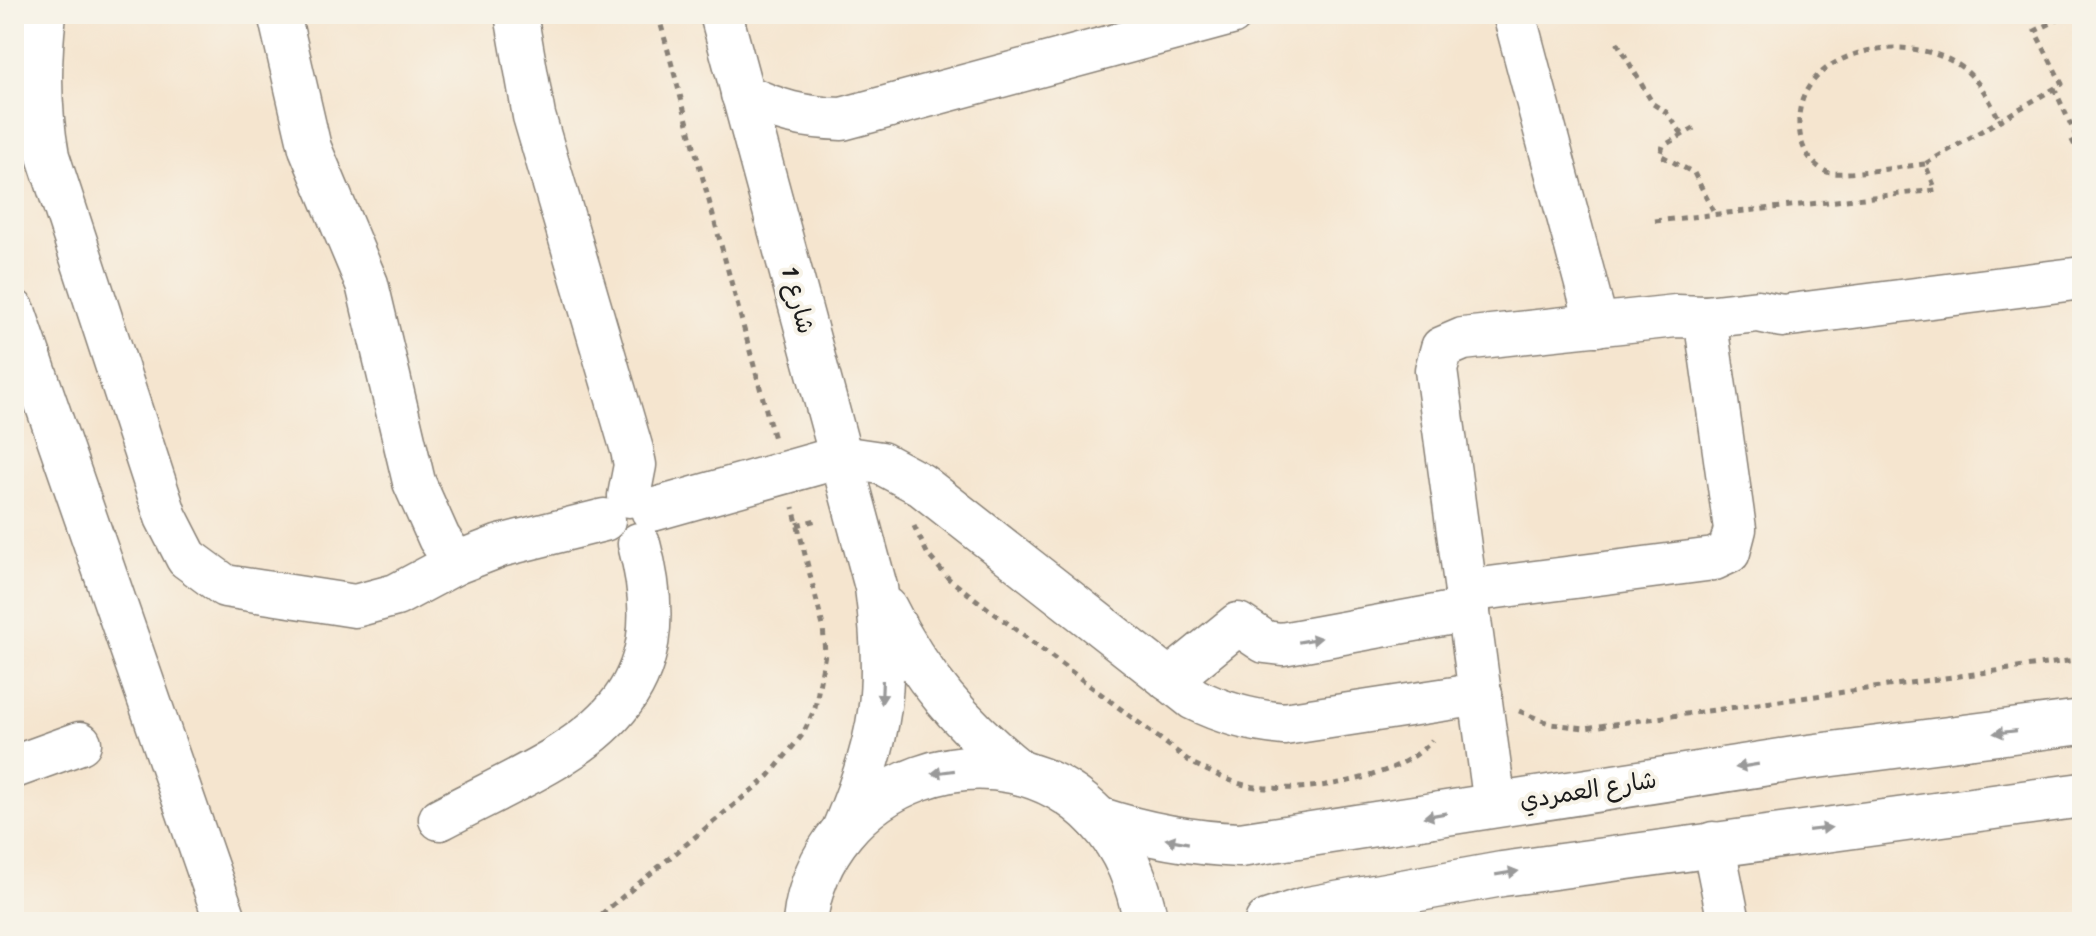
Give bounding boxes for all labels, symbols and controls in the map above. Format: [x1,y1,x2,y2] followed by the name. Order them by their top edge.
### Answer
[769,261,827,339] street label: شارع 1
[1297,634,1322,646] one-way arrow
[876,680,889,705] one-way arrow
[1992,726,2017,739] one-way arrow
[1516,758,1660,822] street label: شارع العمردي
[1734,761,1759,773] one-way arrow
[930,766,955,779] one-way arrow
[1422,809,1447,821] one-way arrow
[1808,822,1833,835] one-way arrow
[1165,834,1190,846] one-way arrow
[1495,866,1520,879] one-way arrow

